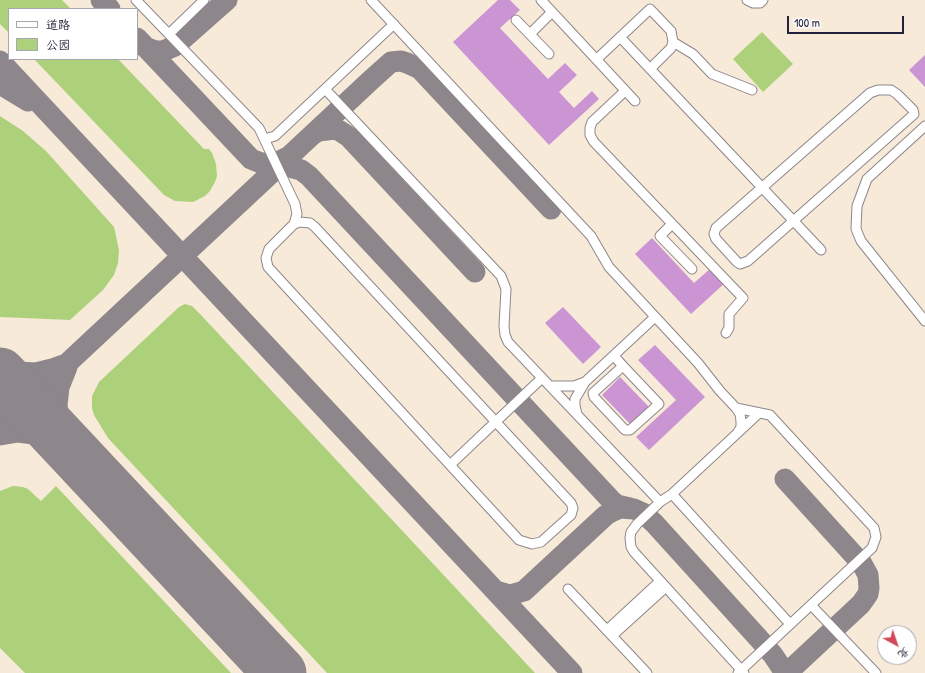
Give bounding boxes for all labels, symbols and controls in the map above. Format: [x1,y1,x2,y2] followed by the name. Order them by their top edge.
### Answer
[8,8,138,60] legend
[789,8,906,34] scale bar
[794,14,820,31] text: 100 m
[46,16,70,33] text: 道路
[46,36,70,53] text: 公园
[877,625,917,665] north arrow
[895,645,913,662] text: 北

